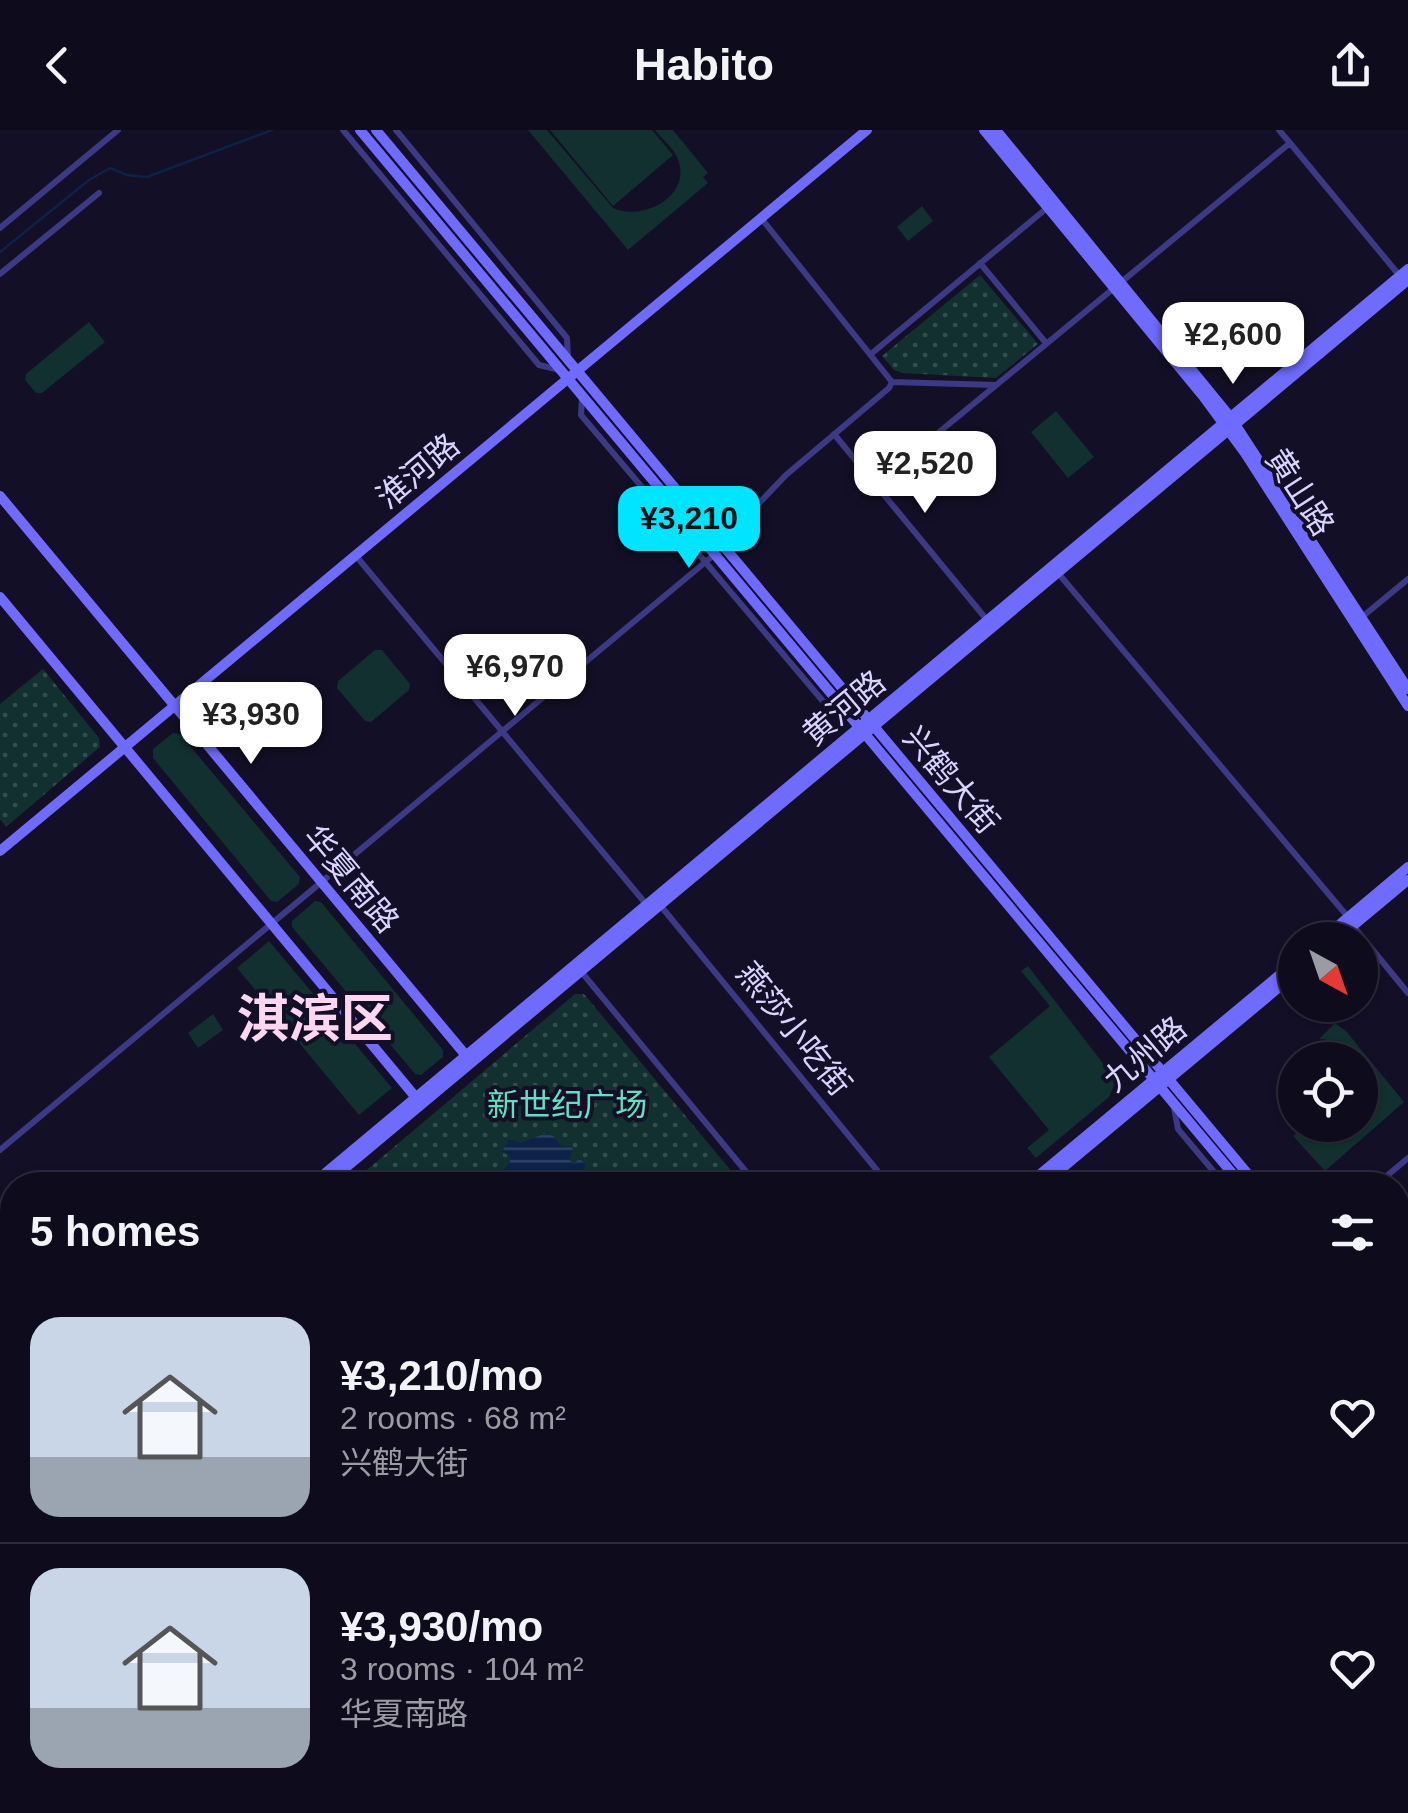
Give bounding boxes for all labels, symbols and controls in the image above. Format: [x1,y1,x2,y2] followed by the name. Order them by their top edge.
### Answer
[30,38,85,93] icon: back
[1323,38,1378,93] icon: share
[634,39,774,90] text: Habito
[1152,302,1314,387] pin: ¥2,600
[1184,316,1282,352] text: ¥2,600
[370,426,466,516] street label: 淮河路
[844,431,1006,516] pin: ¥2,520
[1259,442,1341,542] street label: 黄山路
[876,445,974,481] text: ¥2,520
[608,486,770,571] pin: ¥3,210
[640,500,738,536] text: ¥3,210
[434,634,596,719] pin: ¥6,970
[466,648,564,684] text: ¥6,970
[796,663,892,753] street label: 黄河路
[170,682,332,767] pin: ¥3,930
[202,696,300,732] text: ¥3,930
[896,719,1006,841] street label: 兴鹤大街
[296,818,406,940] street label: 华夏南路
[1278,922,1378,1022] north arrow
[1278,922,1378,1142] map controls
[730,955,858,1103] street label: 燕莎小吃街
[237,990,393,1048] district label: 淇滨区
[1097,1009,1193,1099] street label: 九州路
[1278,1042,1378,1142] button: locate
[487,1087,647,1123] park label: 新世纪广场
[1325,1205,1380,1260] icon: filters
[30,1208,200,1255] text: 5 homes
[340,1352,543,1399] text: ¥3,210/mo
[110,1357,230,1477] icon: home
[1325,1390,1380,1445] icon: heart
[340,1400,566,1436] text: 2 rooms · 68 m²
[340,1445,468,1481] text: 兴鹤大街
[340,1603,543,1650] text: ¥3,930/mo
[110,1608,230,1728] icon: home
[1325,1641,1380,1696] icon: heart
[340,1651,584,1687] text: 3 rooms · 104 m²
[340,1696,468,1732] text: 华夏南路

